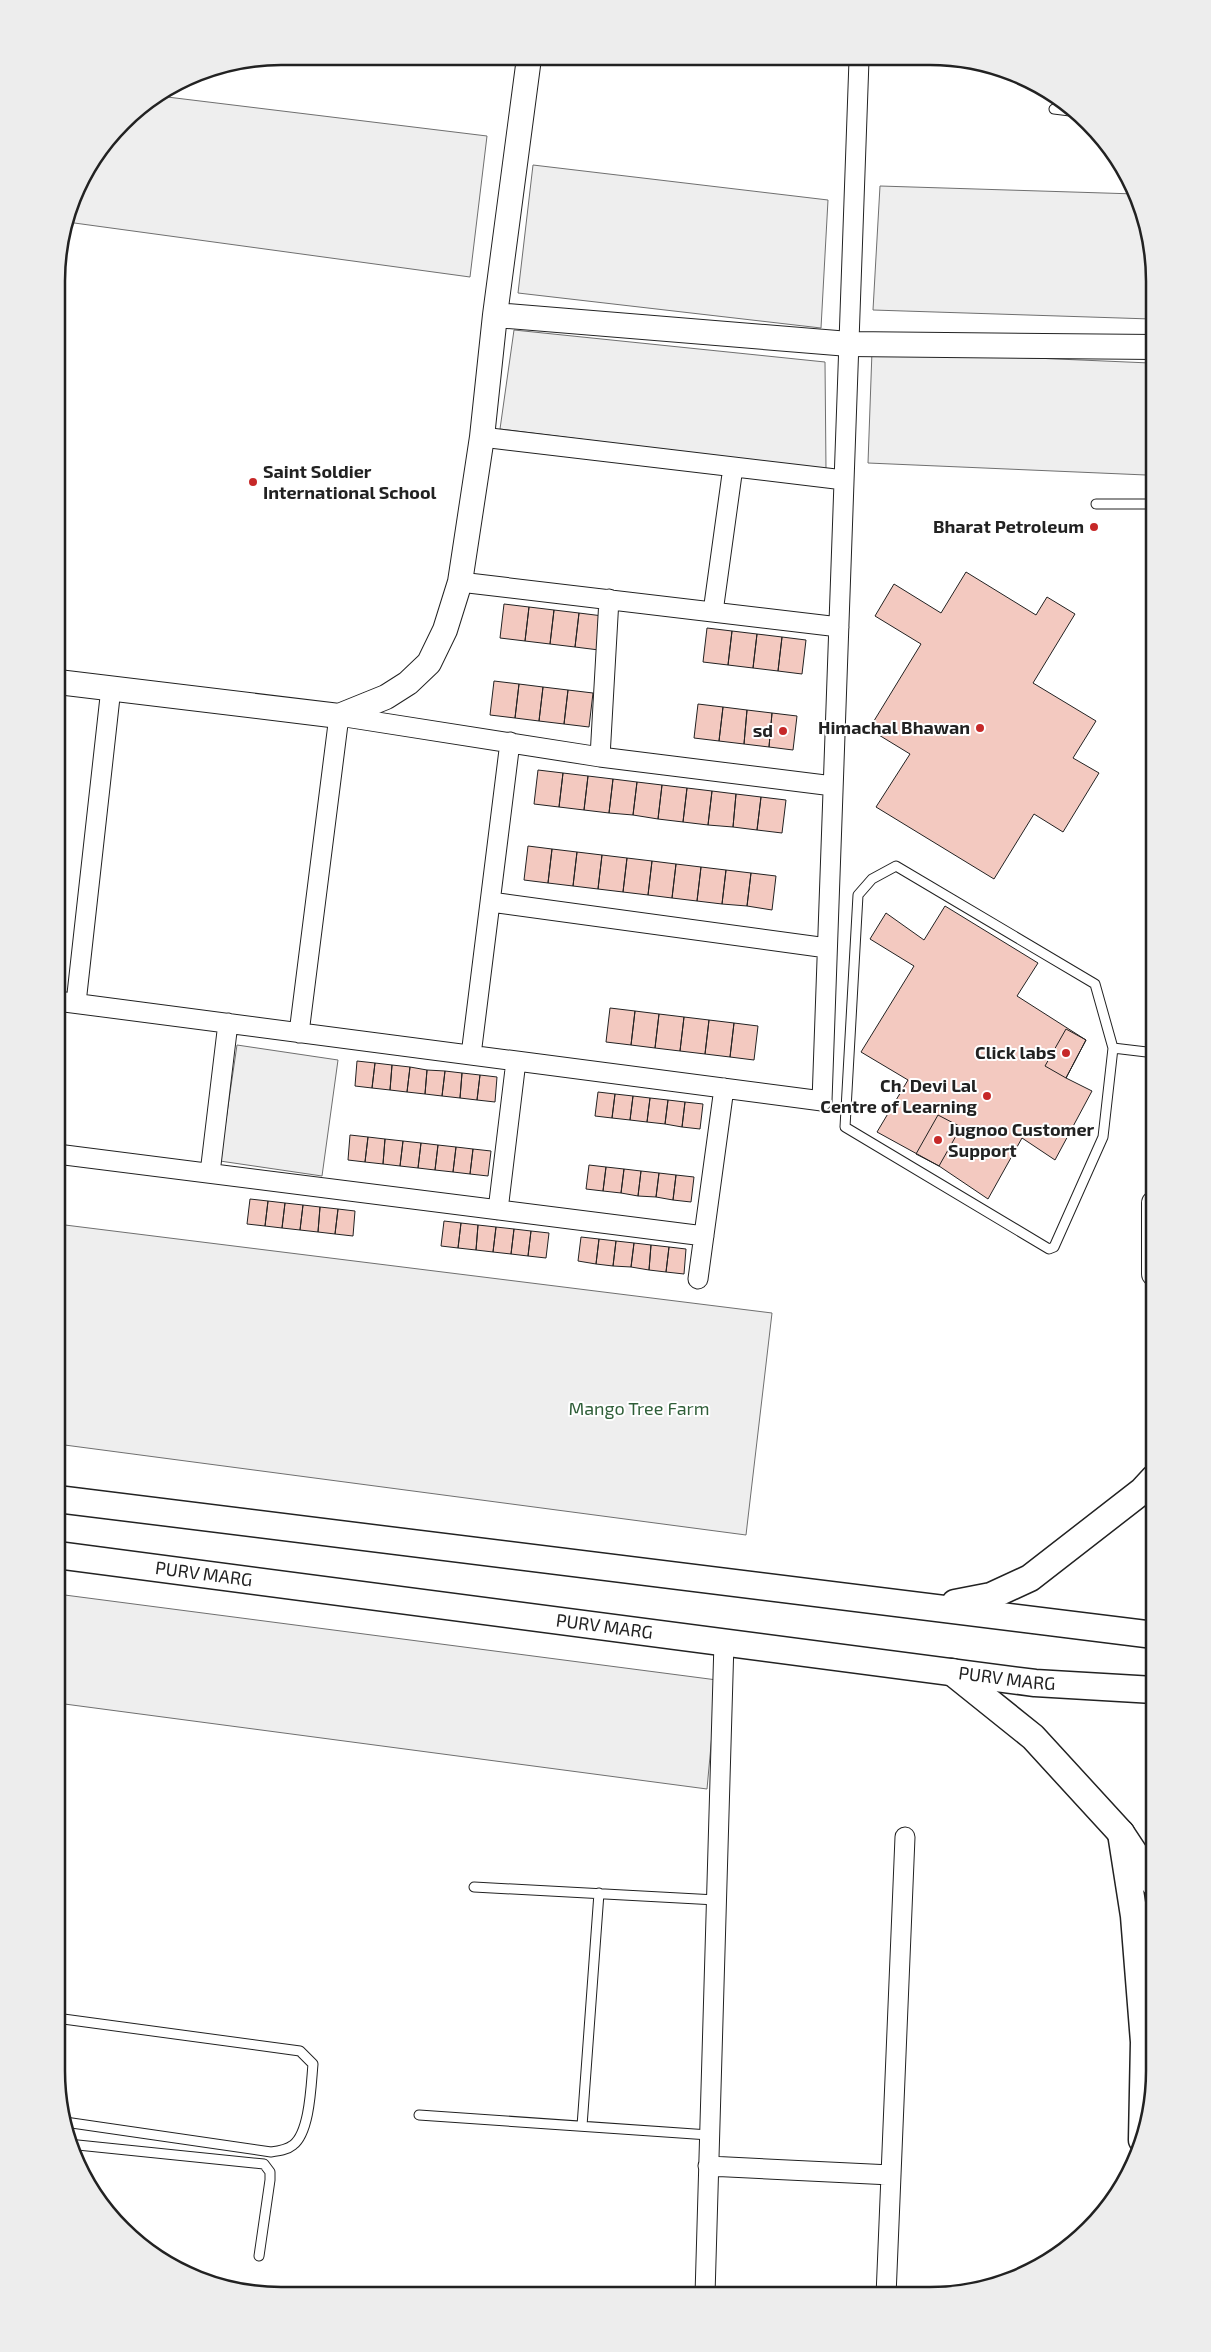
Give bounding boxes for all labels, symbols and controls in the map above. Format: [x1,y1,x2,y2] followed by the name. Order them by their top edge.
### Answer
[263,460,437,503] place label: Saint Soldier International School
[247,476,259,488] marker: Saint Soldier International School
[933,515,1084,537] place label: Bharat Petroleum
[1088,521,1100,533] marker: Bharat Petroleum
[818,716,970,738] place label: Himachal Bhawan
[753,719,773,741] place label: sd
[974,722,986,734] marker: Himachal Bhawan
[777,725,789,737] marker: sd
[975,1041,1056,1063] place label: Click labs
[1060,1047,1072,1059] marker: Click labs
[820,1074,978,1117] place label: Ch. Devi Lal Centre of Learning
[981,1090,993,1102] marker: Ch. Devi Lal Centre of Learning
[948,1118,1095,1161] place label: Jugnoo Customer Support
[932,1134,944,1146] marker: Jugnoo Customer Support
[568,1397,710,1419] park label: Mango Tree Farm
[154,1556,254,1590] street label: PURV MARG
[555,1608,654,1643] street label: PURV MARG
[957,1661,1056,1694] street label: PURV MARG

